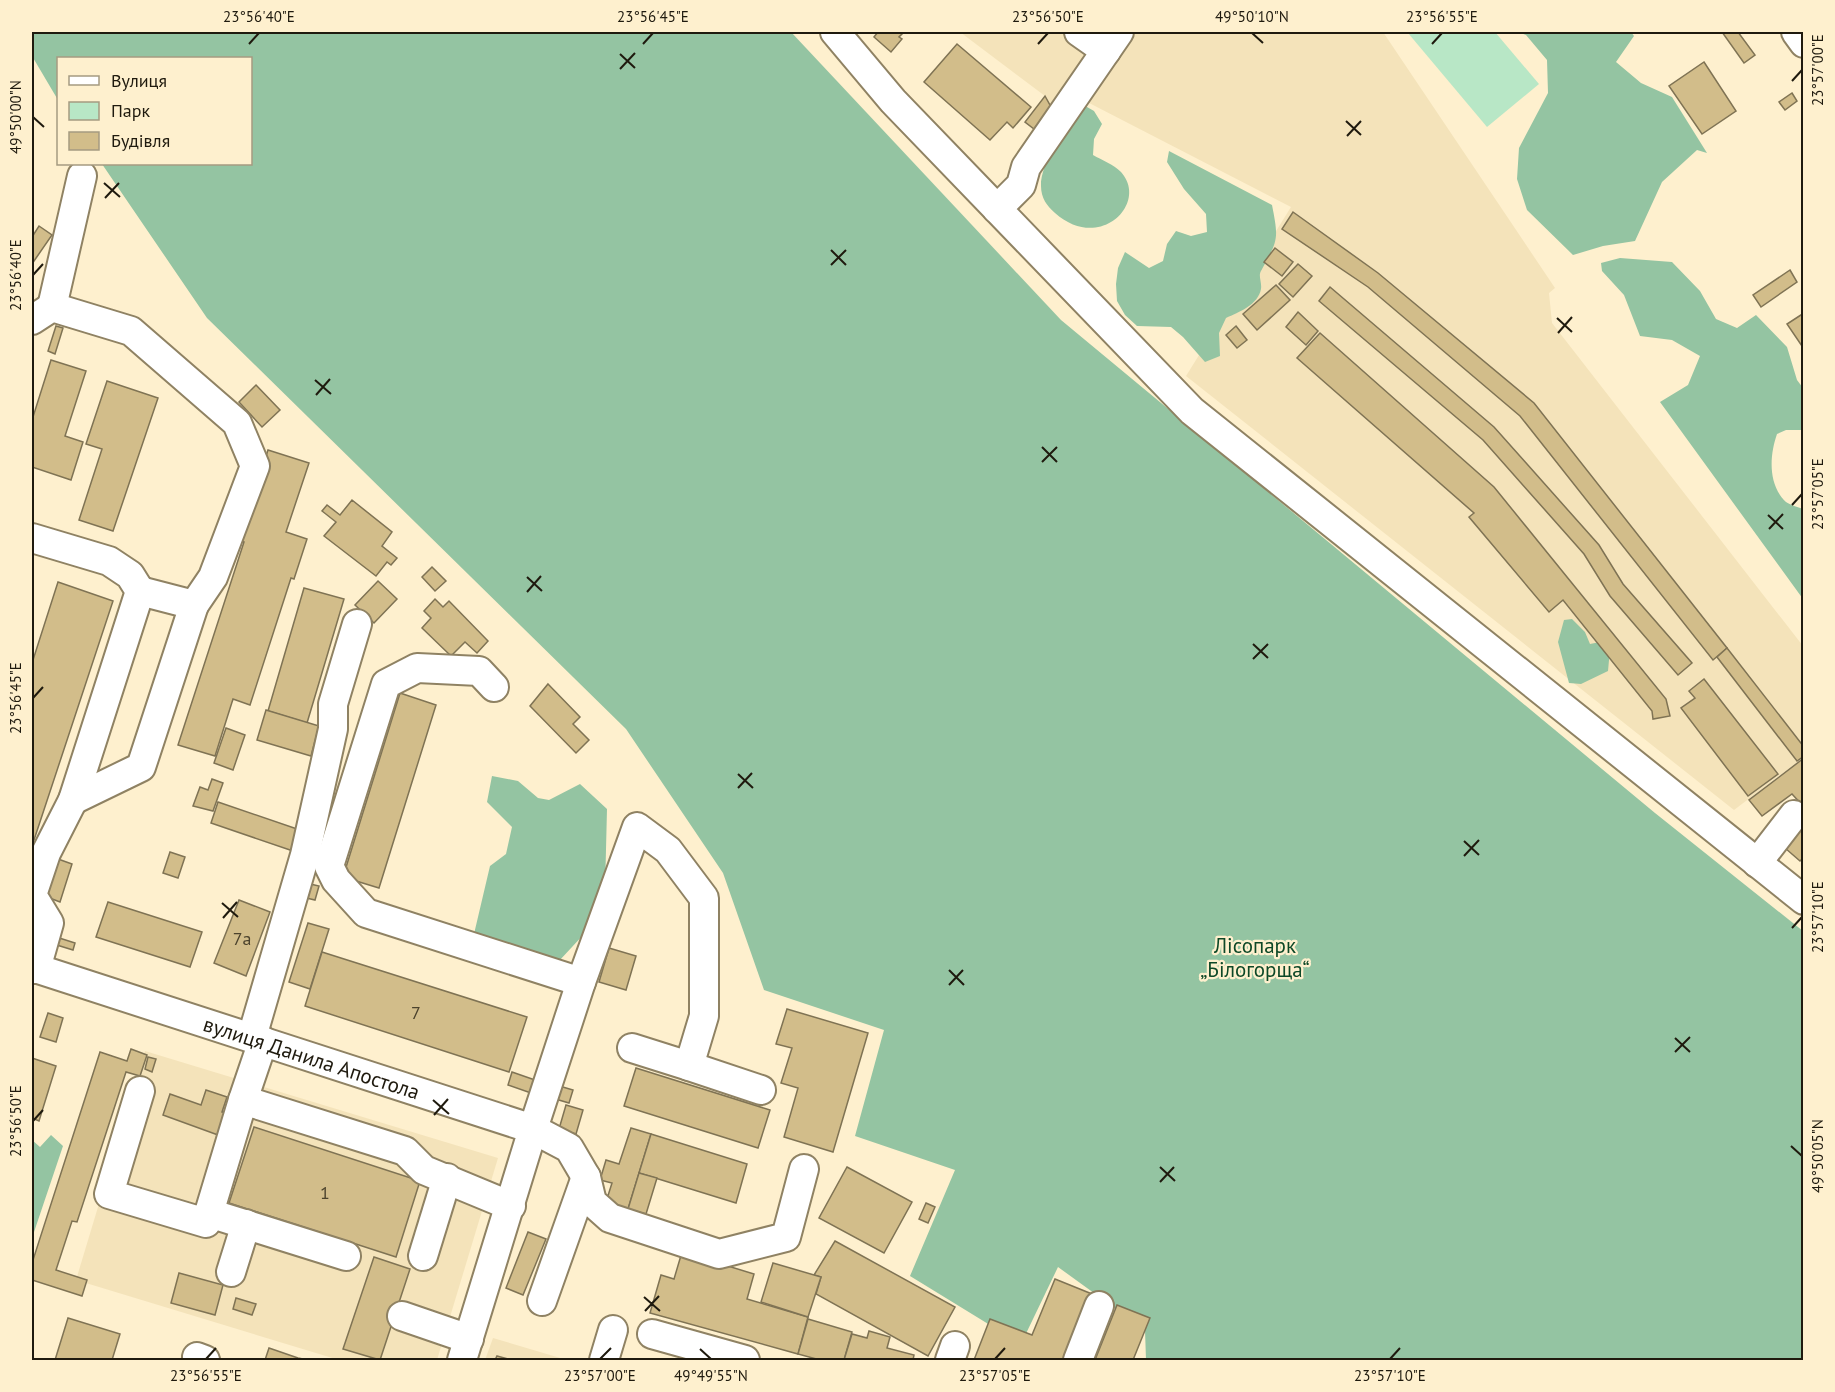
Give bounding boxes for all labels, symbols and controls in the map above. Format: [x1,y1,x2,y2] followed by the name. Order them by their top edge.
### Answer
[223,7,295,26] text: 23°56'40"E
[617,7,689,26] text: 23°56'45"E
[1012,7,1084,26] text: 23°56'50"E
[1215,7,1289,26] text: 49°50'10"N
[1406,7,1478,26] text: 23°56'55"E
[1808,34,1827,106] text: 23°57'00"E
[57,57,252,165] legend
[111,69,167,92] text: Вулиця
[6,80,25,154] text: 49°50'00"N
[111,99,151,122] text: Парк
[111,129,170,152] text: Будівля
[6,239,25,311] text: 23°56'40"E
[1808,458,1827,530] text: 23°57'05"E
[6,662,25,734] text: 23°56'45"E
[1808,881,1827,953] text: 23°57'10"E
[233,927,251,950] house number: 7а
[1200,932,1310,983] park label: Лісопарк „Білогорща“
[411,1001,421,1024] house number: 7
[200,1010,423,1105] street label: вулиця Данила Апостола
[6,1085,25,1157] text: 23°56'50"E
[1808,1119,1827,1193] text: 49°50'05"N
[320,1181,330,1204] house number: 1
[170,1366,242,1385] text: 23°56'55"E
[564,1366,636,1385] text: 23°57'00"E
[674,1366,748,1385] text: 49°49'55"N
[959,1366,1031,1385] text: 23°57'05"E
[1354,1366,1426,1385] text: 23°57'10"E

